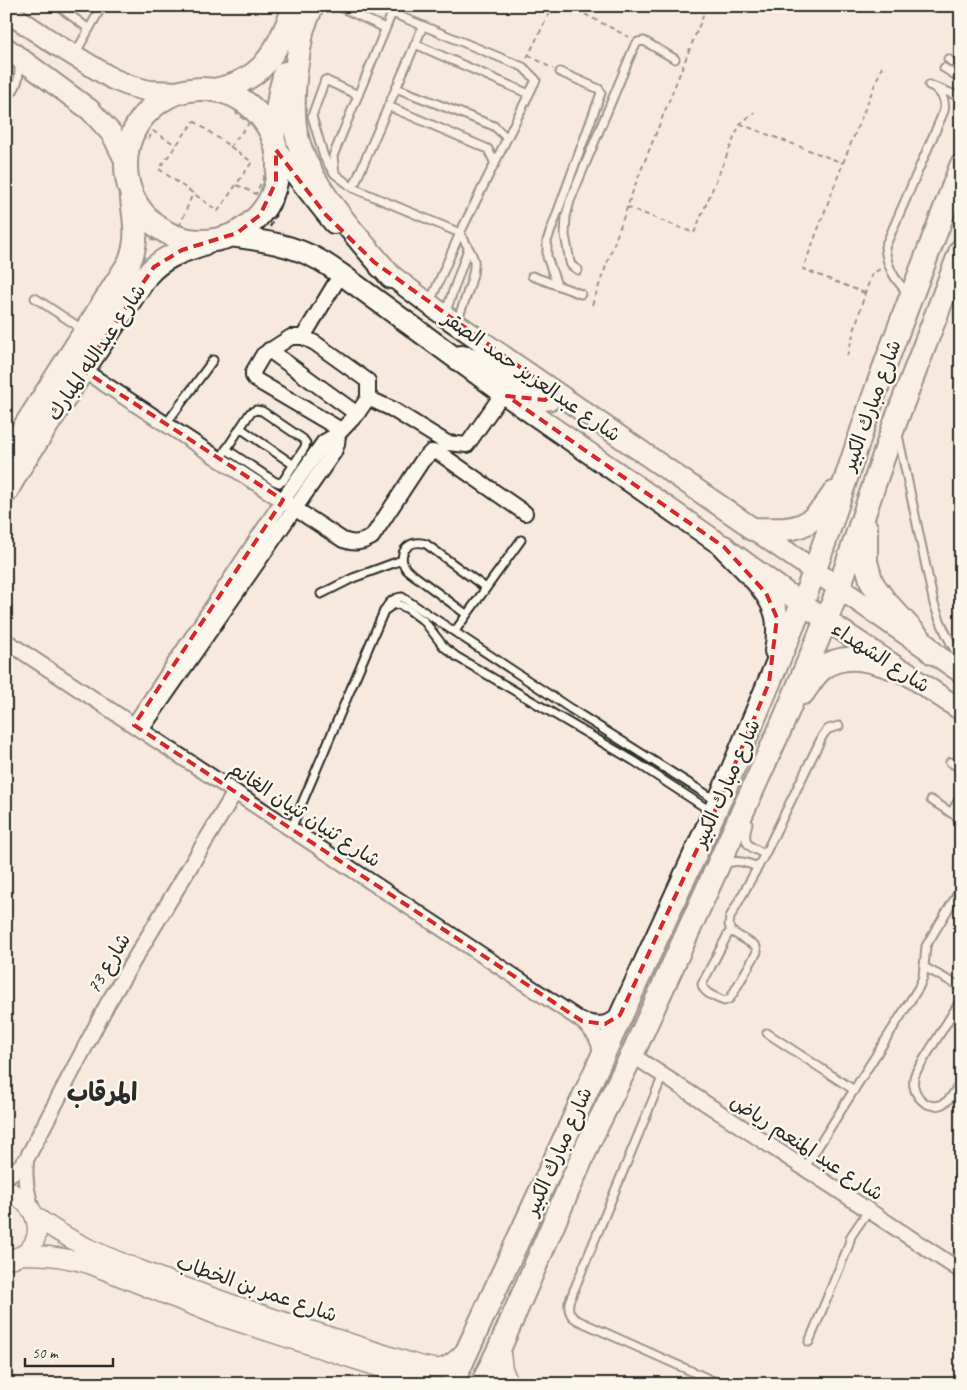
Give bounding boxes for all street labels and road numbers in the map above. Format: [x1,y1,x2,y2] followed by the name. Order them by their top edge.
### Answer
[42,279,152,426] street label: شارع عبدالله المبارك
[436,304,625,448] street label: شارع عبدالعزيز حمد الصقر
[835,336,908,476] street label: شارع مبارك الكبير
[826,616,935,699] street label: شارع الشهداء
[686,715,767,853] street label: شارع مبارك الكبير
[222,756,385,875] street label: شارع ثنيان ثنيان الغانم
[81,928,137,999] street label: شارع 73
[518,1083,599,1221] street label: شارع مبارك الكبير
[724,1089,888,1208] street label: شارع عبد المنعم رياض
[173,1249,341,1329] street label: شارع عمر بن الخطاب

